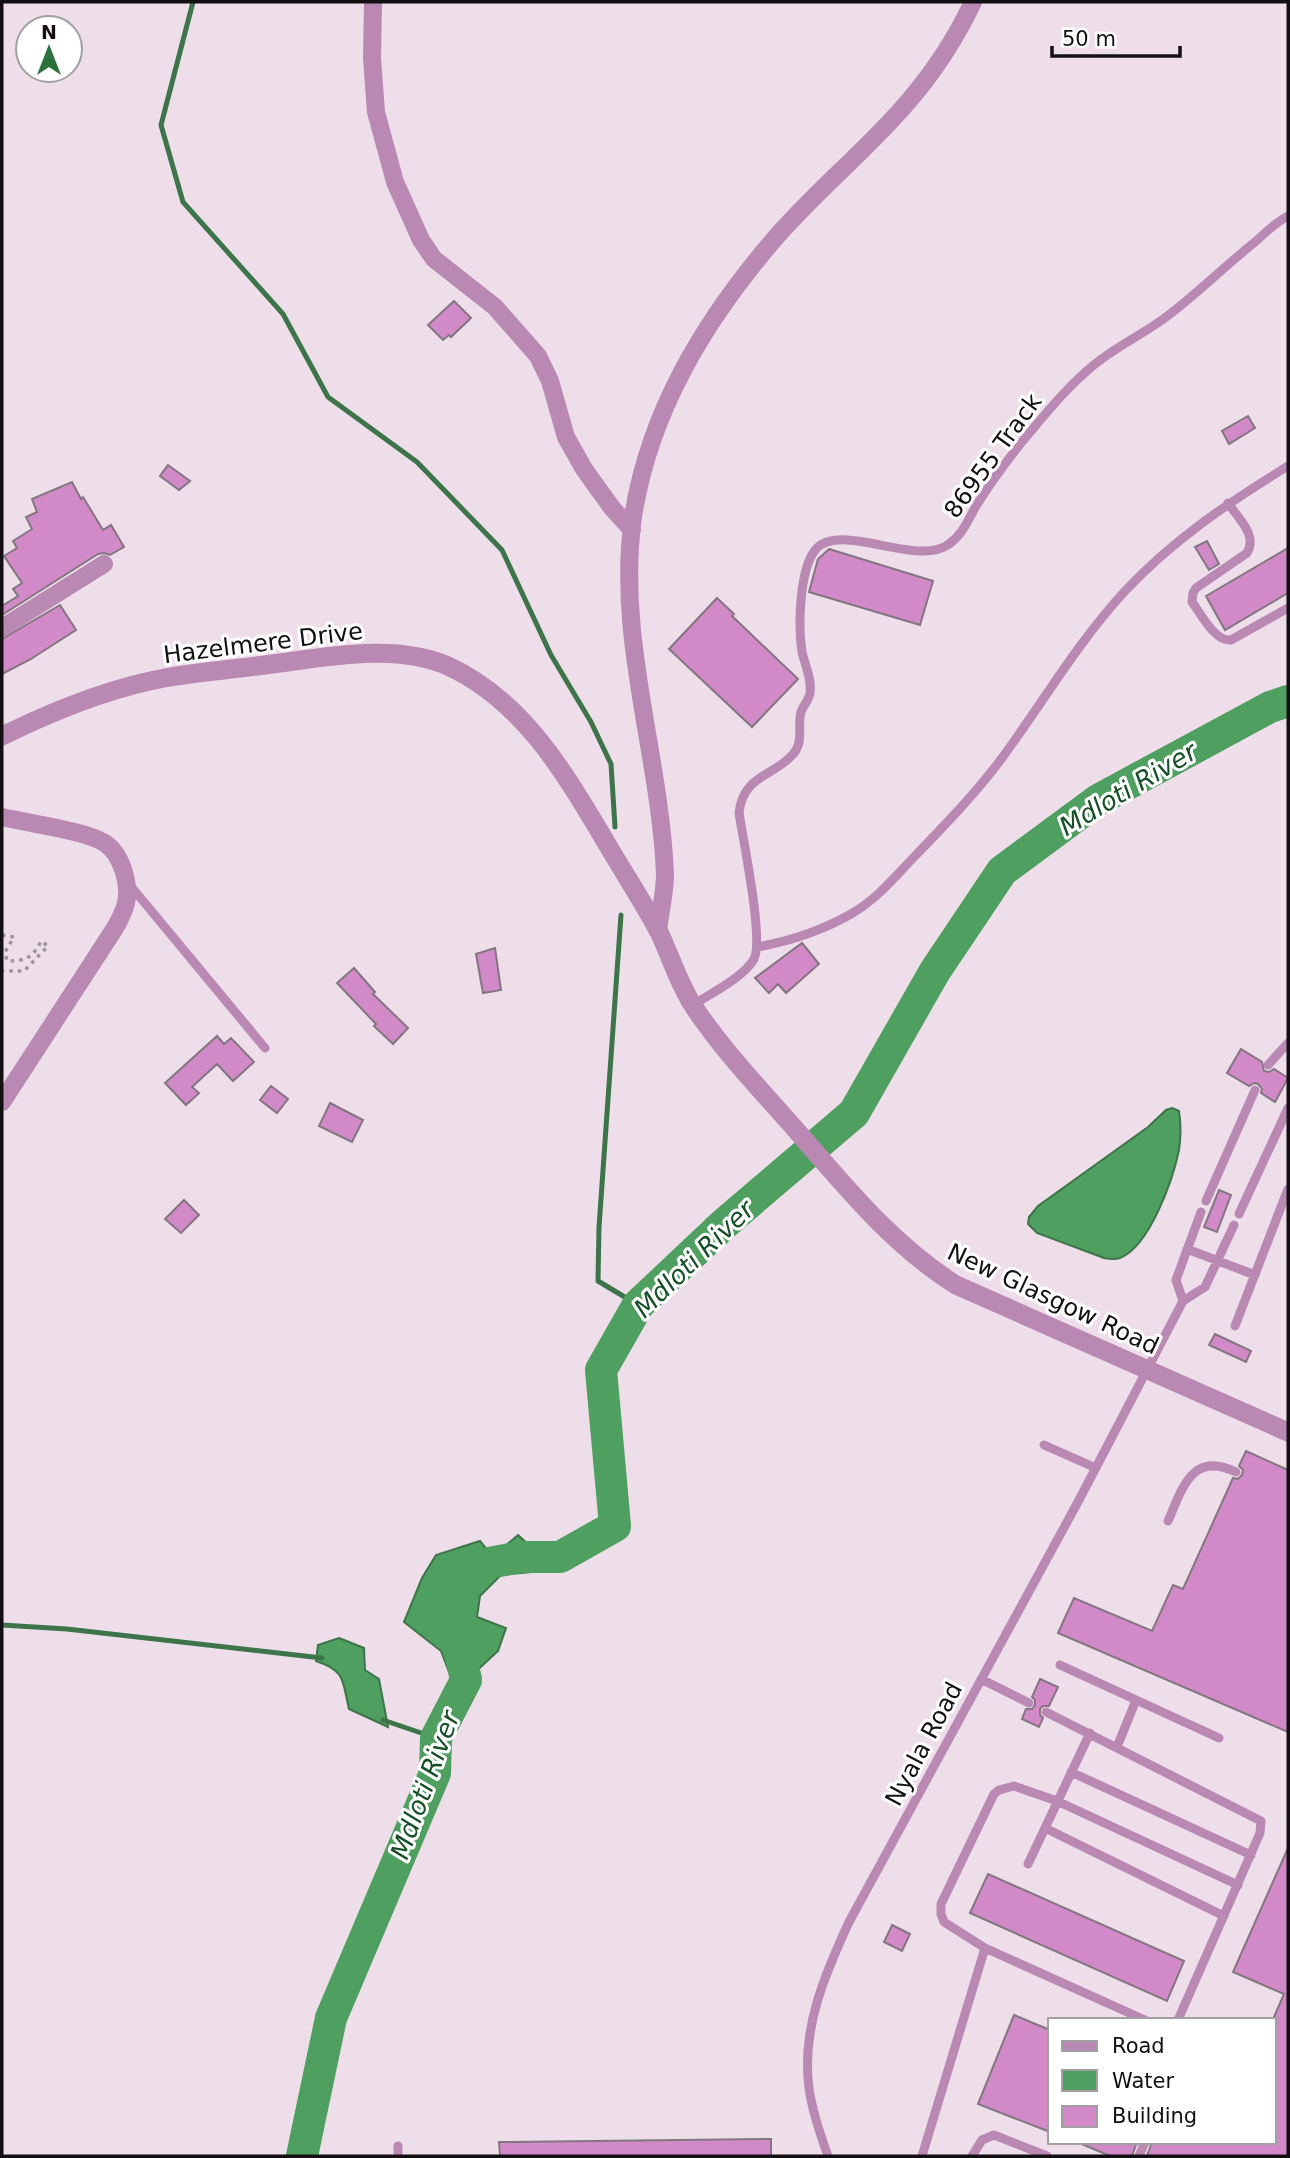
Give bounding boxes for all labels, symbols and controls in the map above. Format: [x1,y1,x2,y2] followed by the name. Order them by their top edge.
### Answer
[14,14,84,84] north arrow
[1052,14,1180,58] scale bar
[41,21,57,43] text: N
[1062,27,1116,51] text: 50 m
[939,388,1048,524] street label: 86955 Track
[162,617,364,669] street label: Hazelmere Drive
[1054,735,1204,842] water label: Mdloti River
[628,1193,762,1324] water label: Mdloti River
[943,1238,1163,1360] street label: New Glasgow Road
[880,1677,968,1811] street label: Nyala Road
[384,1705,466,1863] water label: Mdloti River
[1048,2018,1276,2144] legend
[1112,2034,1165,2058] text: Road
[1112,2069,1174,2093] text: Water
[1112,2104,1197,2128] text: Building

